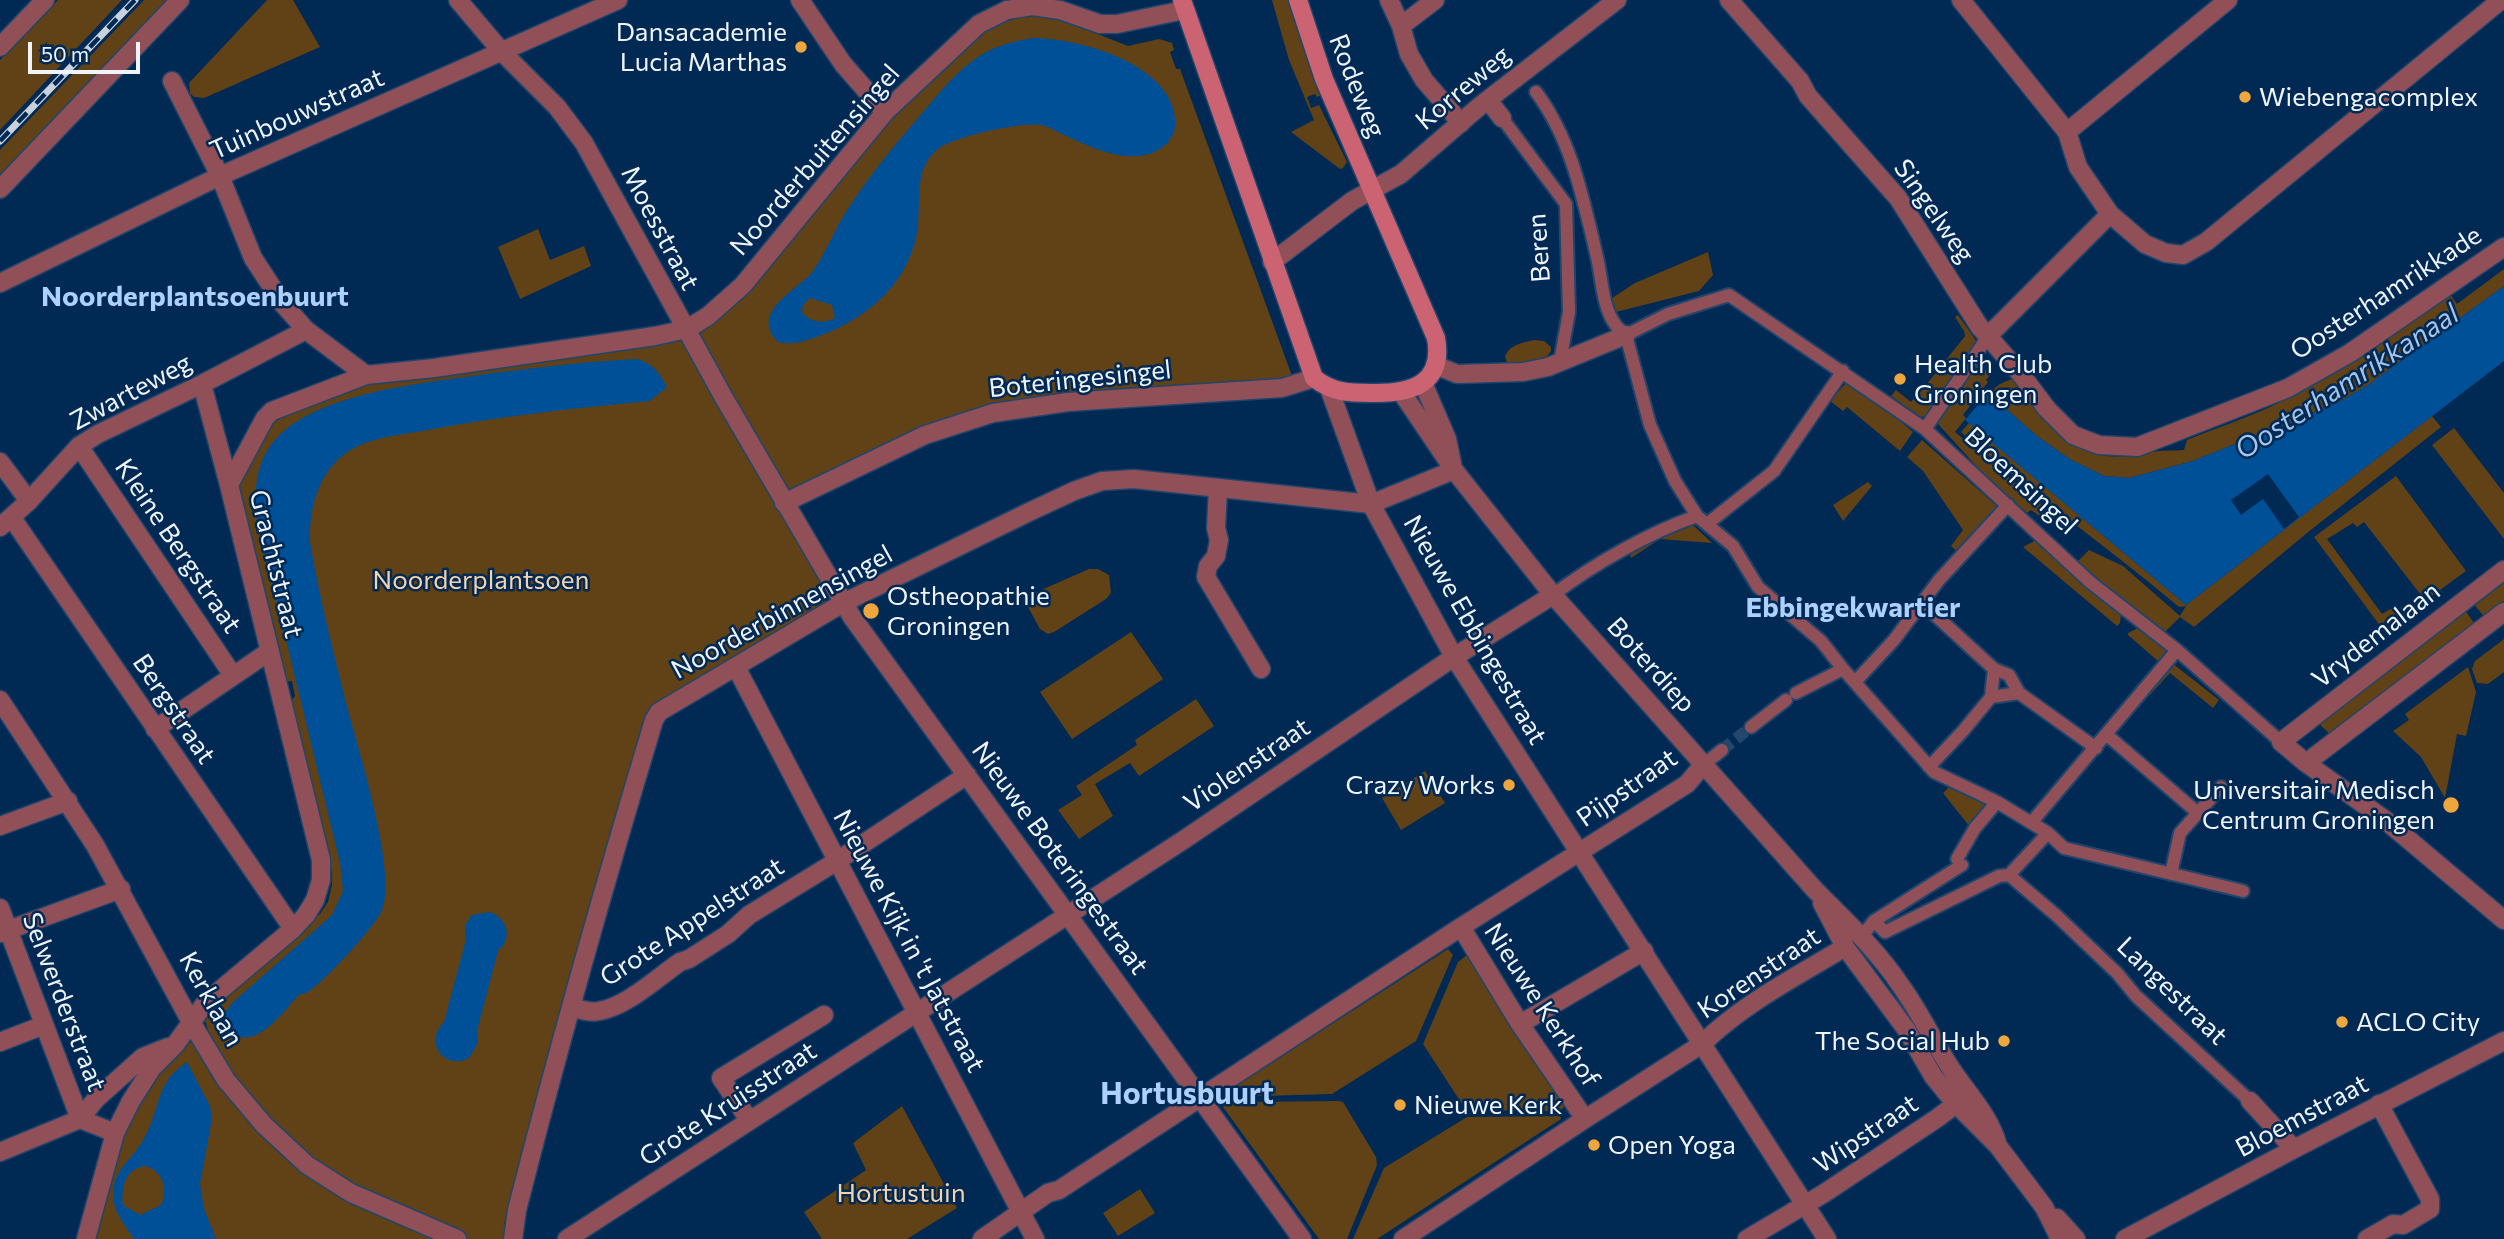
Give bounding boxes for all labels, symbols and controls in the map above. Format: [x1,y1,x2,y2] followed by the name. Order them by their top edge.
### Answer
[616,16,787,78] place label: Dansacademie Lucia Marthas
[32,28,144,72] scale bar
[1322,30,1392,142] street label: Rodeweg
[793,39,809,55] marker: Dansacademie Lucia Marthas
[1409,39,1517,137] street label: Korreweg
[41,41,89,66] text: 50 m
[724,58,906,262] street label: Noorderbuitensingel
[205,62,389,166] street label: Tuinbouwstraat
[2259,81,2478,113] place label: Wiebengacomplex
[2237,89,2253,105] marker: Wiebengacomplex
[1887,153,1981,269] street label: Singelweg
[614,161,706,295] street label: Moesstraat
[1521,212,1557,284] street label: Beren
[2285,220,2487,366] street label: Oosterhamrikkade
[41,280,349,314] district label: Noorderplantsoenbuurt
[2229,297,2465,467] water label: Oosterhamrikkanaal
[65,347,197,437] street label: Zwarteweg
[1914,348,2052,410] place label: Health Club Groningen
[987,354,1173,404] street label: Boteringesingel
[1892,371,1908,387] marker: Health Club Groningen
[1958,421,2084,541] street label: Bloemsingel
[108,453,248,639] street label: Kleine Bergstraat
[243,487,309,641] street label: Grachtstraat
[1397,510,1553,750] street label: Nieuwe Ebbingestraat
[666,538,898,686] street label: Noorderbinnensingel
[373,564,589,596] park label: Noorderplantsoen
[2306,575,2446,695] street label: Vrydemalaan
[887,580,1050,642] place label: Ostheopathie Groningen
[1746,591,1960,625] district label: Ebbingekwartier
[861,601,881,621] marker: Ostheopathie Groningen
[1600,611,1702,719] street label: Boterdiep
[126,648,222,770] street label: Bergstraat
[1178,711,1316,819] street label: Violenstraat
[965,736,1155,980] street label: Nieuwe Boteringestraat
[1571,742,1683,834] street label: Pijpstraat
[1346,769,1495,801] place label: Crazy Works
[2193,774,2435,836] place label: Universitair Medisch Centrum Groningen
[1501,777,1517,793] marker: Crazy Works
[2441,795,2461,815] marker: Universitair Medisch Centrum Groningen
[826,804,992,1078] street label: Nieuwe Kijk in 't Jatstraat
[594,851,790,993] street label: Grote Appelstraat
[16,908,112,1096] street label: Selwerderstraat
[1478,917,1606,1093] street label: Nieuwe Kerkhof
[1692,921,1826,1025] street label: Korenstraat
[2110,931,2234,1051] street label: Langestraat
[172,946,250,1052] street label: Kerklaan
[2356,1006,2480,1038] place label: ACLO City
[2334,1014,2350,1030] marker: ACLO City
[1815,1025,1990,1057] place label: The Social Hub
[1996,1033,2012,1049] marker: The Social Hub
[634,1035,822,1173] street label: Grote Kruisstraat
[2230,1068,2374,1164] street label: Bloemstraat
[1100,1076,1274,1112] district label: Hortusbuurt
[1808,1088,1924,1180] street label: Wipstraat
[1414,1089,1562,1121] place label: Nieuwe Kerk
[1392,1097,1408,1113] marker: Nieuwe Kerk
[1608,1129,1736,1161] place label: Open Yoga
[1586,1137,1602,1153] marker: Open Yoga
[836,1177,966,1209] park label: Hortustuin

